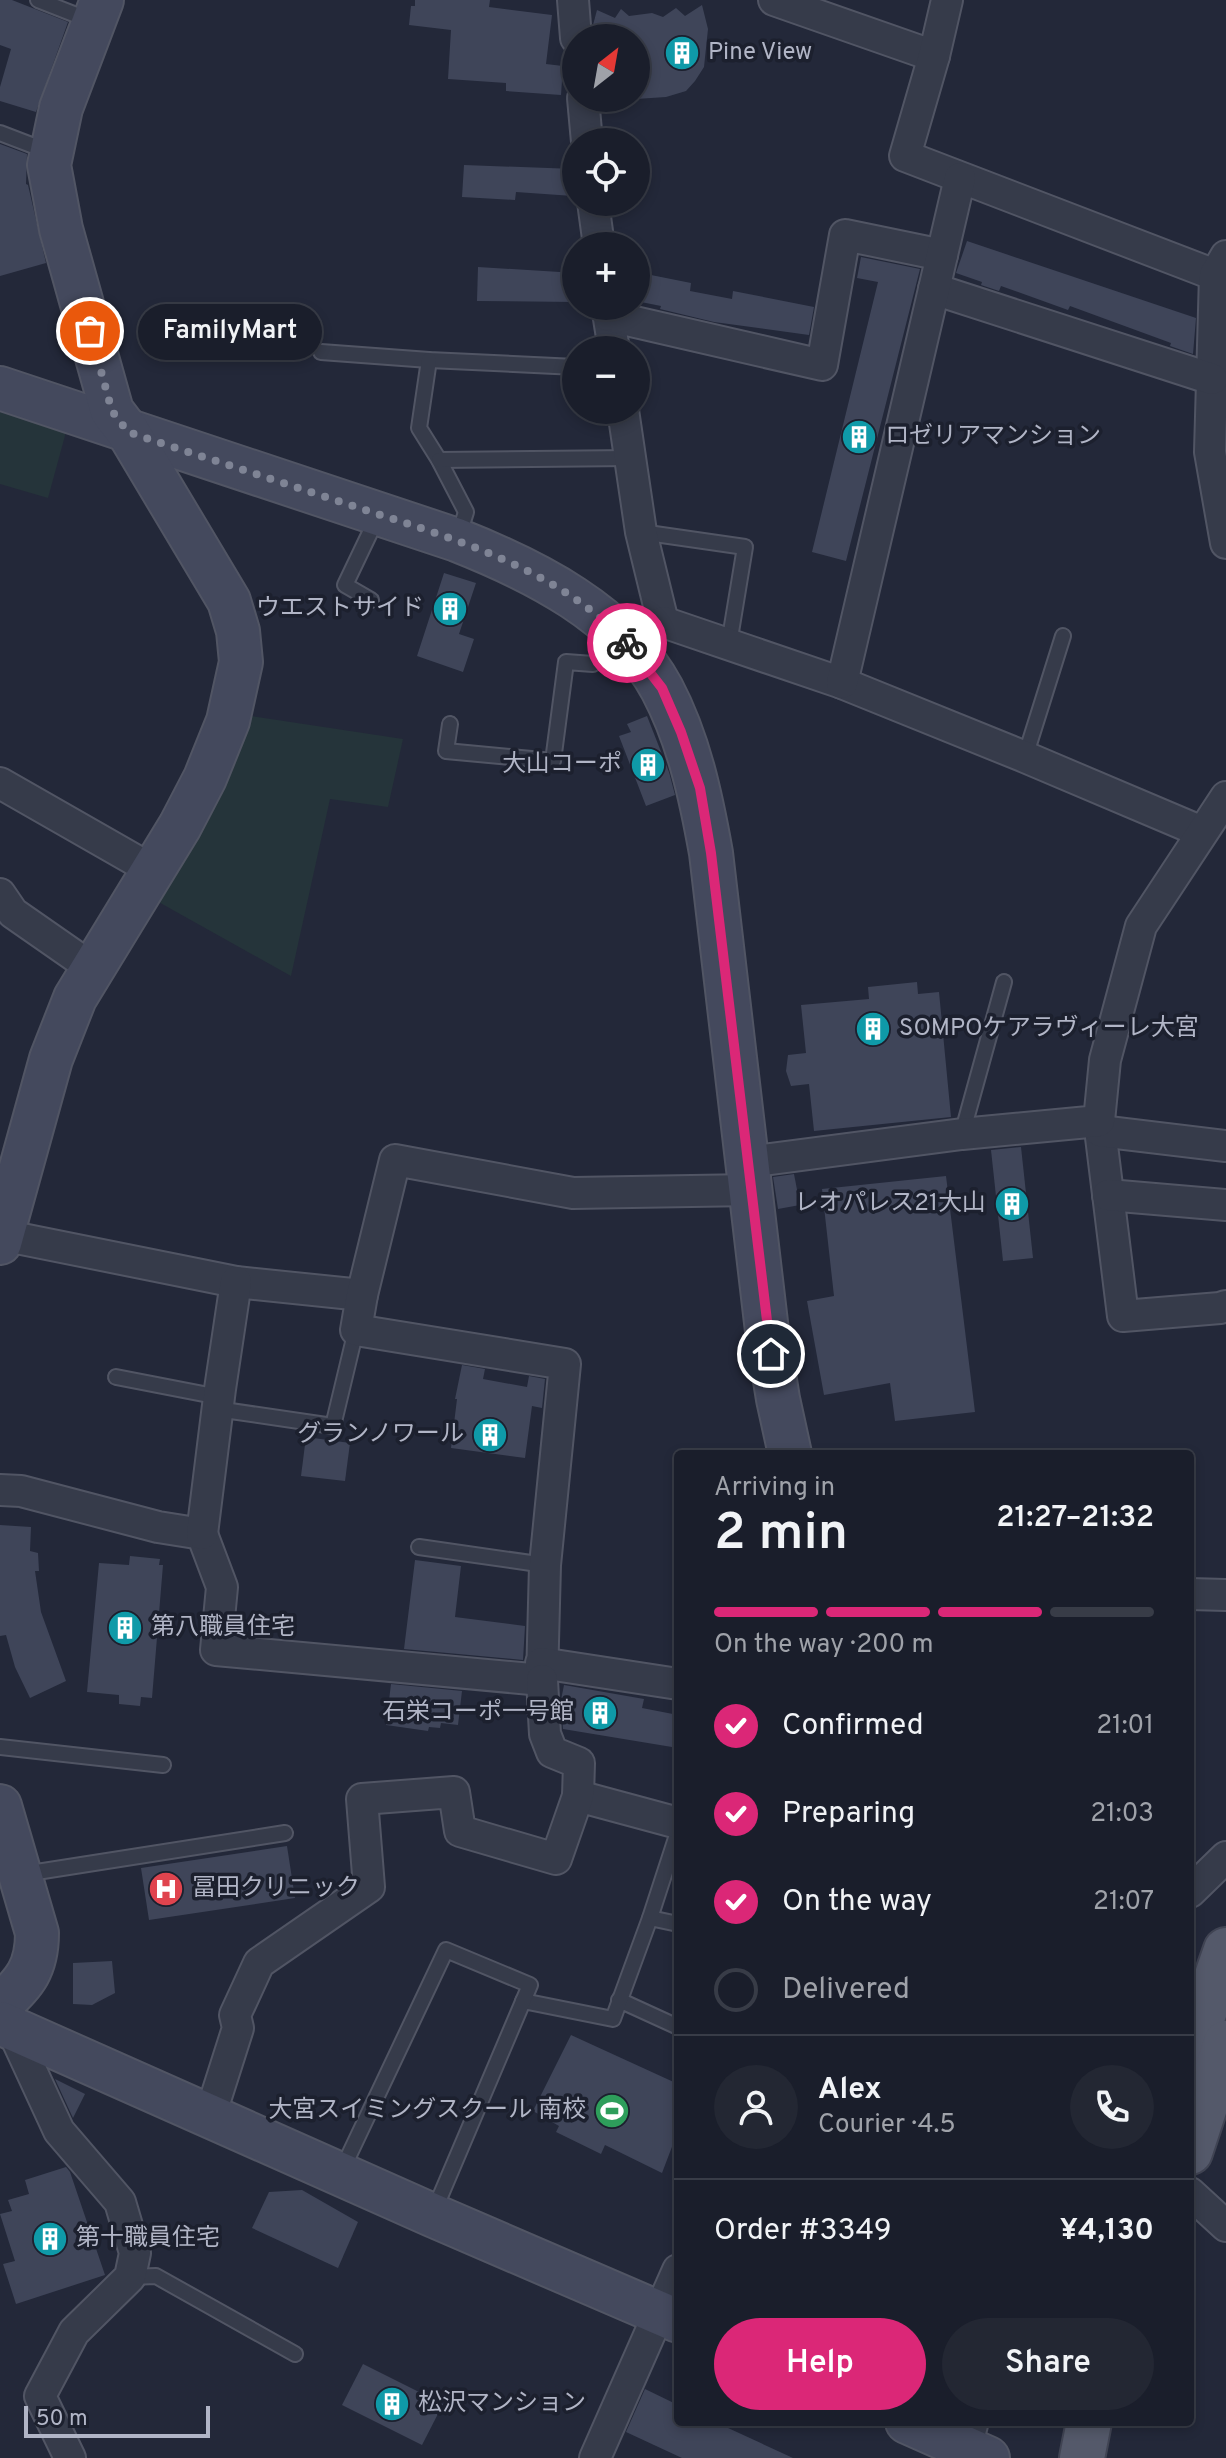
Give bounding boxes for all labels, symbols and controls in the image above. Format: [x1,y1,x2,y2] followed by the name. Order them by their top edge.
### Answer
[562,24,650,112] north arrow
[562,24,650,424] map controls
[663,34,701,72] building icon: Pine View
[708,38,812,68] place label: Pine View
[562,128,650,216] button: locate
[562,232,650,320] button: +
[56,297,124,365] pin
[138,303,322,359] callout: FamilyMart
[68,309,112,353] icon: bag
[163,315,297,348] text: FamilyMart
[562,336,650,424] button: −
[840,418,878,456] building icon: ロゼリアマンション
[885,422,1101,452] place label: ロゼリアマンション
[431,590,469,628] building icon: ウエストサイド
[256,594,424,624] place label: ウエストサイド
[587,603,667,683] courier
[605,621,649,665] icon: bike
[629,746,667,784] building icon: 大山コーポ
[502,750,622,780] place label: 大山コーポ
[854,1010,892,1048] building icon: SOMPOケアラヴィーレ大宮
[899,1014,1199,1044] place label: SOMPOケアラヴィーレ大宮
[993,1185,1031,1223] building icon: レオパレス21大山
[794,1189,986,1219] place label: レオパレス21大山
[737,1320,805,1388] pin
[749,1332,793,1376] icon: home
[471,1416,509,1454] building icon: グランノワール
[297,1420,464,1450] place label: グランノワール
[714,1472,835,1505] text: Arriving in
[996,1500,1154,1537] text: 21:27–21:32
[714,1502,848,1568] text: 2 min
[106,1609,144,1647] building icon: 第八職員住宅
[151,1613,295,1643] place label: 第八職員住宅
[714,1629,933,1662] text: On the way · 200 m
[581,1694,619,1732] building icon: 石栄コーポ一号館
[382,1698,574,1728] place label: 石栄コーポ一号館
[714,1704,758,1748] icon: check
[782,1708,924,1745] text: Confirmed
[1096,1710,1154,1743] text: 21:01
[714,1792,758,1836] icon: check
[782,1796,915,1833] text: Preparing
[1090,1798,1154,1831] text: 21:03
[147,1870,185,1908] hospital icon: 冨田クリニック
[192,1874,360,1904] place label: 冨田クリニック
[714,1880,758,1924] icon: check
[782,1884,932,1921] text: On the way
[1093,1886,1154,1919] text: 21:07
[782,1972,910,2009] text: Delivered
[714,2065,798,2149] button: person
[1070,2065,1154,2149] button: phone
[818,2072,882,2109] text: Alex
[593,2092,631,2130] sports icon: 大宮スイミングスクール 南校
[268,2096,586,2126] place label: 大宮スイミングスクール 南校
[818,2109,956,2142] text: Courier · 4.5
[714,2213,892,2250] text: Order #3349
[1060,2213,1154,2250] text: ¥4,130
[31,2220,69,2258] building icon: 第十職員住宅
[76,2224,220,2254] place label: 第十職員住宅
[714,2318,926,2410] button: Help
[942,2318,1154,2410] button: Share
[373,2385,411,2423] building icon: 松沢マンション
[418,2389,586,2419] place label: 松沢マンション
[24,2402,210,2438] scale bar
[36,2406,88,2433] text: 50 m

